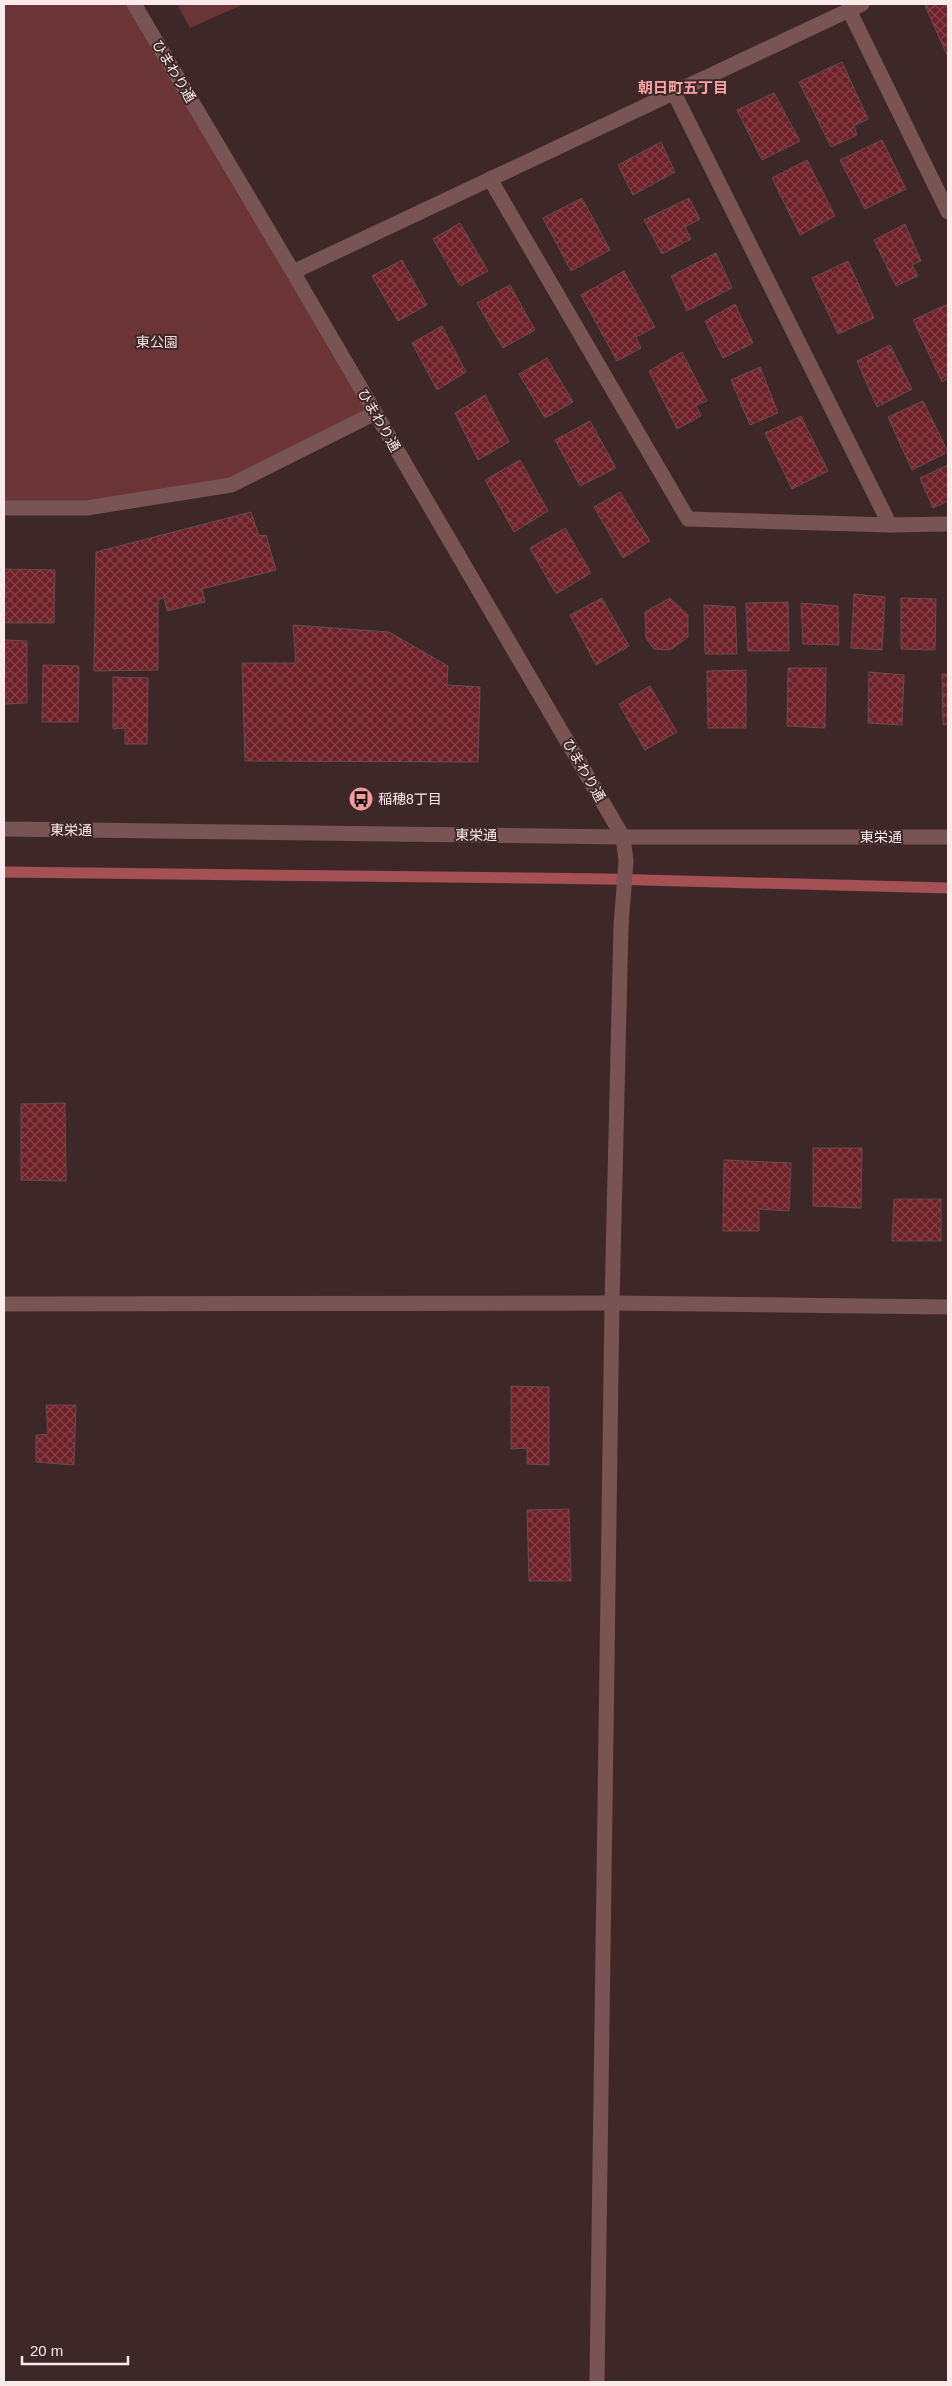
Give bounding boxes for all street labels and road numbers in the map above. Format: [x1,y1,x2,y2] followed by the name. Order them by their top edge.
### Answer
[149,37,199,105] street label: ひまわり通
[355,386,403,454] street label: ひまわり通
[560,736,608,804] street label: ひまわり通
[50,822,92,838] street label: 東栄通
[455,827,497,843] street label: 東栄通
[860,829,902,845] street label: 東栄通

